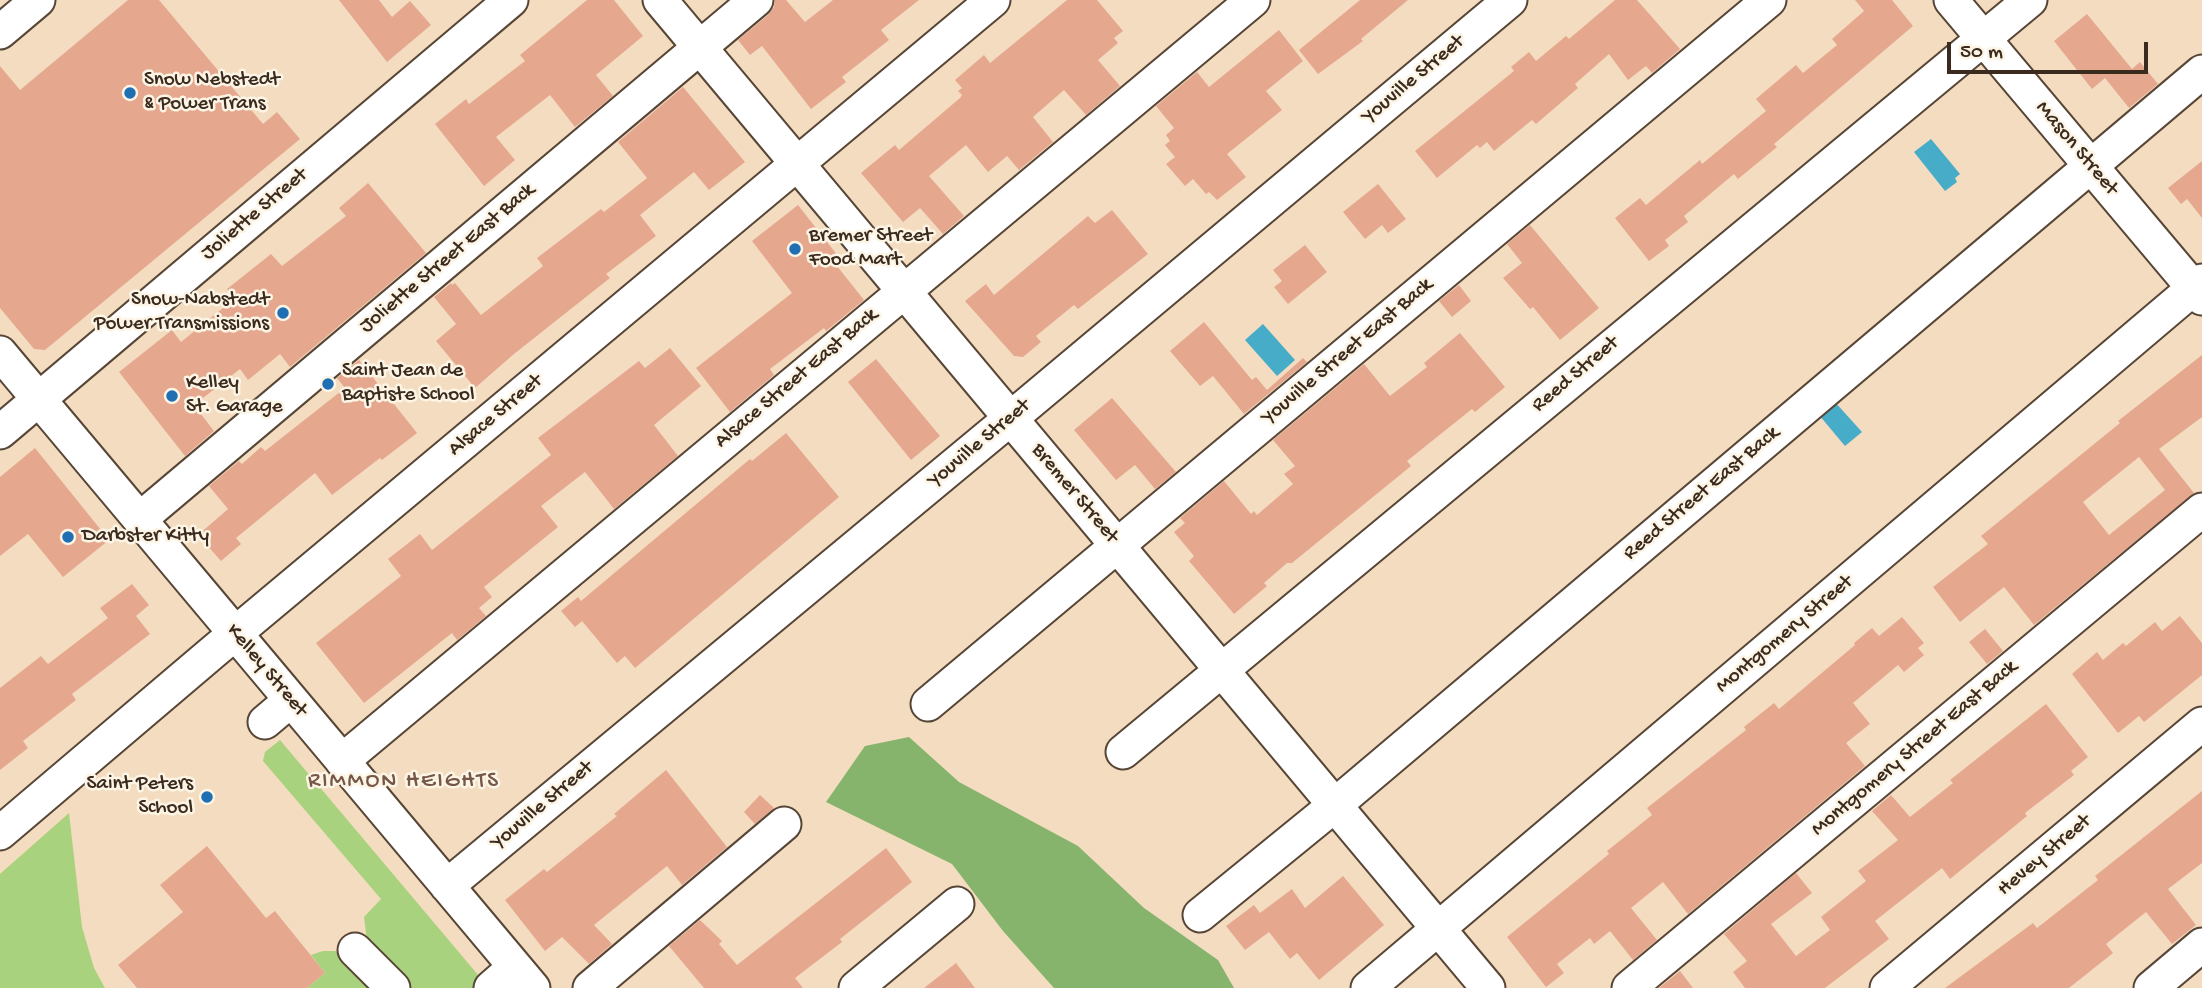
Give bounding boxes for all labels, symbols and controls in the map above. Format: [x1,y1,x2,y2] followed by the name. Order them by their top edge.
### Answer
[1950,28,2151,72] scale bar
[1358,30,1470,130] street label: Youville Street
[1960,41,2003,66] text: 50 m
[144,68,280,118] place label: Snow Nebstedt & Power Trans
[122,85,138,101] marker: Snow Nebstedt & Power Trans
[2029,97,2123,201] street label: Mason Street
[197,163,313,267] street label: Joliette Street
[355,178,541,340] street label: Joliette Street East Back
[809,224,932,274] place label: Bremer Street Food Mart
[787,241,803,257] marker: Bremer Street Food Mart
[1257,273,1439,431] street label: Youville Street East Back
[94,288,269,338] place label: Snow-Nabstedt Power Transmissions
[710,303,884,455] street label: Alsace Street East Back
[275,305,291,321] marker: Snow-Nabstedt Power Transmissions
[1527,331,1625,419] street label: Reed Street
[342,359,475,409] place label: Saint Jean de Baptiste School
[444,369,548,463] street label: Alsace Street
[186,371,283,421] place label: Kelley St. Garage
[320,376,336,392] marker: Saint Jean de Baptiste School
[164,388,180,404] marker: Kelley St. Garage
[924,394,1036,494] street label: Youville Street
[1619,421,1785,567] street label: Reed Street East Back
[1025,439,1123,549] street label: Bremer Street
[82,524,209,550] place label: Darbster Kitty
[60,529,76,545] marker: Darbster Kitty
[1711,570,1859,700] street label: Montgomery Street
[220,619,312,723] street label: Kelley Street
[1807,655,2023,843] street label: Montgomery Street East Back
[487,756,599,856] street label: Youville Street
[310,768,498,796] district label: RIMMON HEIGHTS
[87,772,193,822] place label: Saint Peters School
[199,789,215,805] marker: Saint Peters School
[1993,810,2097,902] street label: Hevey Street

